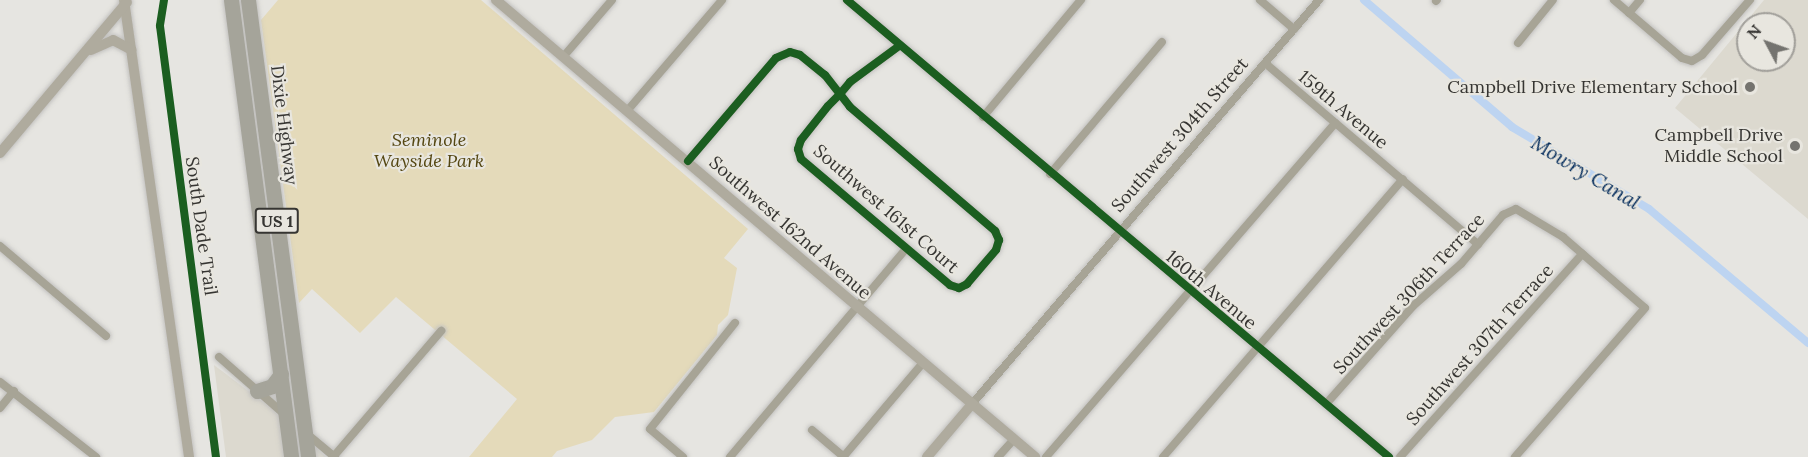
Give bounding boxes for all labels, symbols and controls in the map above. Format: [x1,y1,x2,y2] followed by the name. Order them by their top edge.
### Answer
[1736,12,1796,72] north arrow
[1742,20,1766,43] text: N
[1107,53,1253,217] street label: Southwest 304th Street
[266,64,302,186] street label: Dixie Highway
[1294,66,1392,154] street label: 159th Avenue
[1447,76,1738,98] place label: Campbell Drive Elementary School
[1743,80,1757,94] marker: Campbell Drive Elementary School
[1655,125,1783,168] place label: Campbell Drive Middle School
[374,130,484,172] park label: Seminole Wayside Park
[1527,130,1645,214] water label: Mowry Canal
[1788,139,1802,153] marker: Campbell Drive Middle School
[809,140,963,278] street label: Southwest 161st Court
[705,152,875,304] street label: Southwest 162nd Avenue
[181,155,221,297] street label: South Dade Trail
[254,208,300,234] road number: US 1
[1329,209,1489,379] street label: Southwest 306th Terrace
[1161,246,1261,334] street label: 160th Avenue
[1402,260,1558,430] street label: Southwest 307th Terrace

